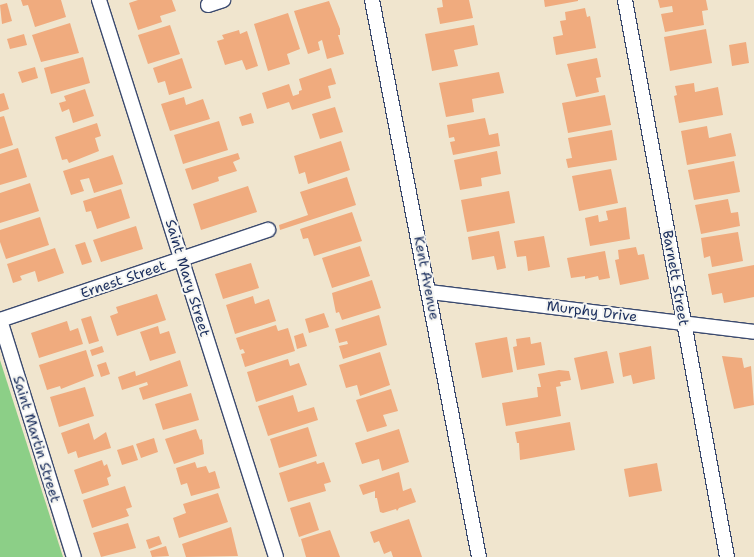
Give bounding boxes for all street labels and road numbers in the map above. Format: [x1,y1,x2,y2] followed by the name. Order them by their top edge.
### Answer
[162,217,214,339] street label: Saint Mary Street
[659,229,693,327] street label: Barnett Street
[411,235,443,321] street label: Kent Avenue
[78,257,168,301] street label: Ernest Street
[546,297,638,325] street label: Murphy Drive
[10,374,64,504] street label: Saint Martin Street

